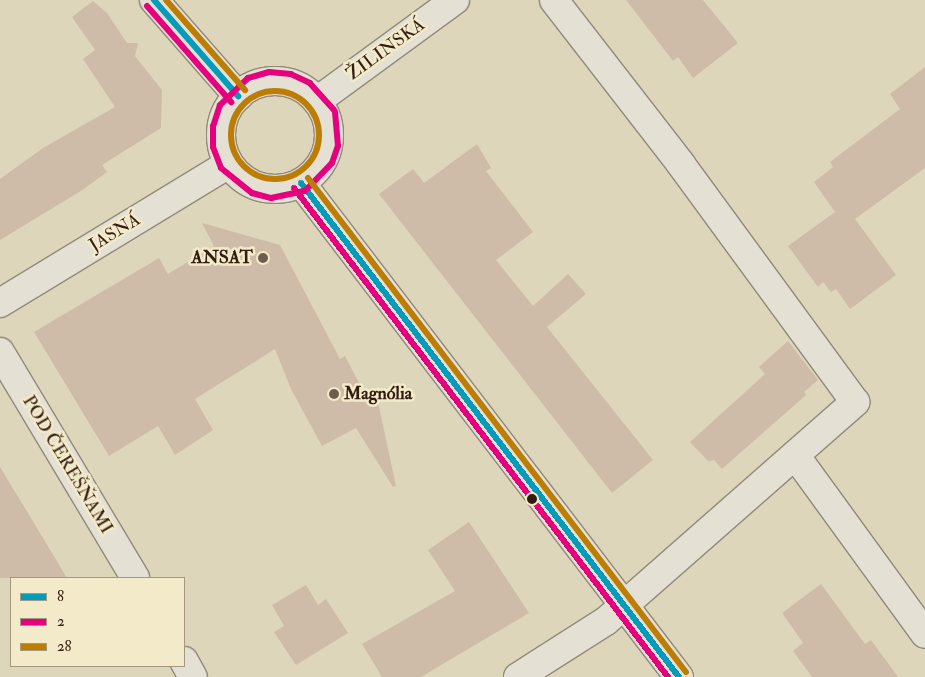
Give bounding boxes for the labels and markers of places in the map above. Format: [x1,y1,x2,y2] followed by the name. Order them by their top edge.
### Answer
[191,247,253,269] place label: ANSAT
[257,252,269,264] marker: ANSAT
[344,383,412,405] place label: Magnólia
[328,388,340,400] marker: Magnólia
[527,494,537,504] unlabelled marker

